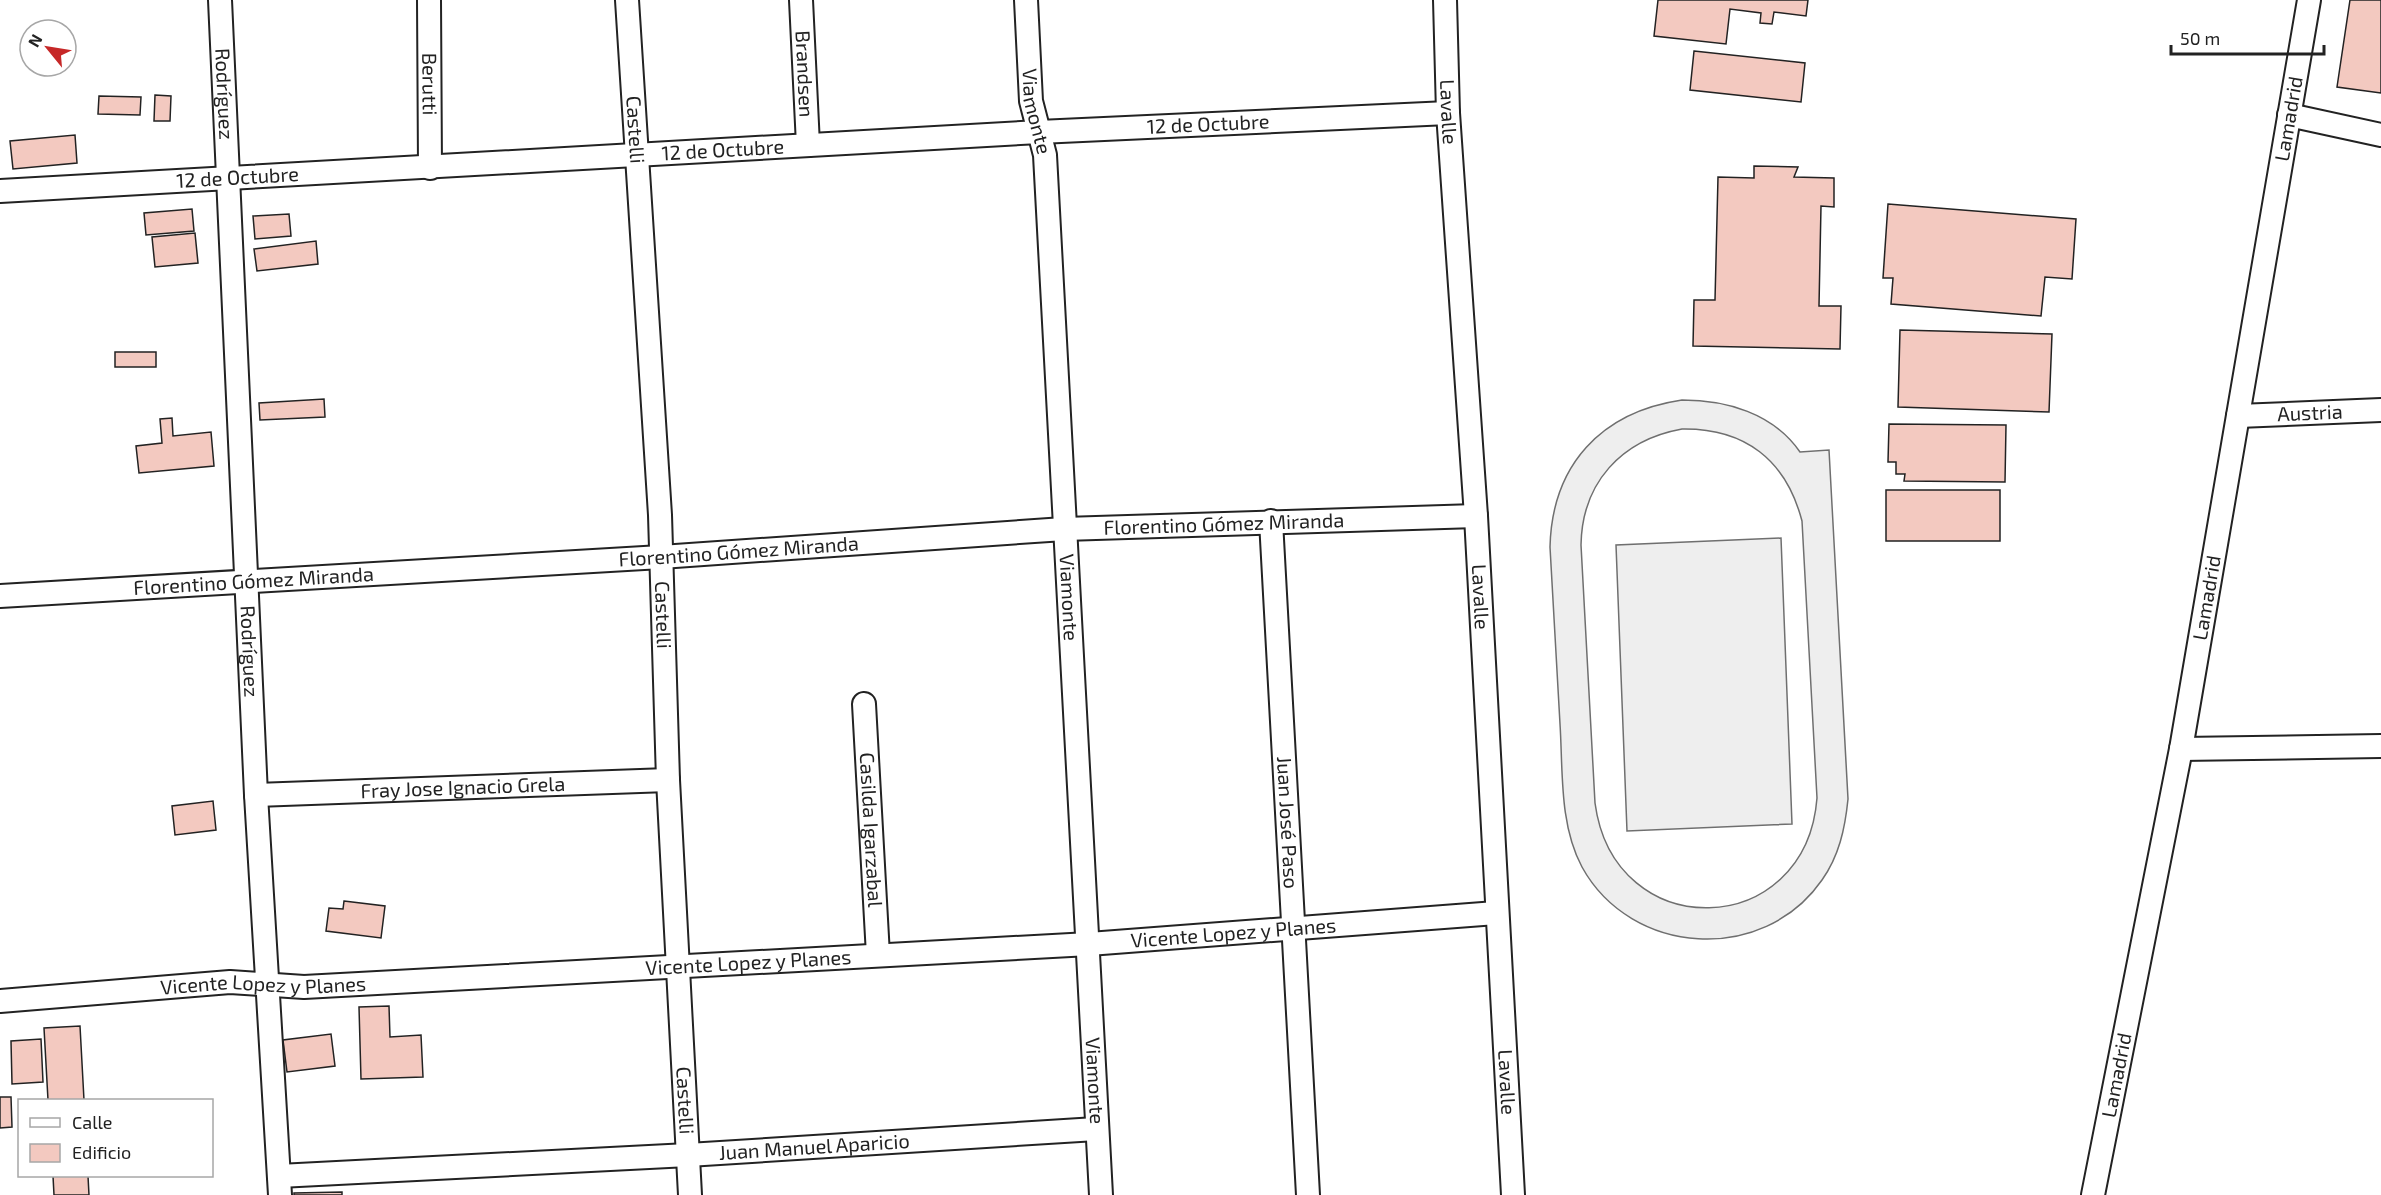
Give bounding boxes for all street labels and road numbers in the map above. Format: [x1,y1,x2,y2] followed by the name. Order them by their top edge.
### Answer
[791,30,820,118] street label: Brandsen
[211,48,239,140] street label: Rodríguez
[418,53,443,115] street label: Berutti
[1018,68,1057,156] street label: Viamonte
[2269,74,2307,163] street label: Lamadrid
[1436,79,1463,145] street label: Lavalle
[622,95,650,164] street label: Castelli
[1146,108,1270,138] street label: 12 de Octubre
[661,134,785,164] street label: 12 de Octubre
[176,161,299,192] street label: 12 de Octubre
[2277,399,2343,425] street label: Austria
[1103,507,1344,539] street label: Florentino Gómez Miranda
[618,530,860,570] street label: Florentino Gómez Miranda
[1055,553,1084,642] street label: Viamonte
[2187,553,2225,642] street label: Lamadrid
[133,561,374,599] street label: Florentino Gómez Miranda
[1468,564,1495,630] street label: Lavalle
[651,581,677,649] street label: Castelli
[236,605,265,698] street label: Rodríguez
[856,752,888,908] street label: Casilda Igarzabal
[1273,756,1304,889] street label: Juan José Paso
[360,771,566,802] street label: Fray Jose Ignacio Grela
[1130,912,1337,952] street label: Vicente Lopez y Planes
[645,944,852,979] street label: Vicente Lopez y Planes
[159,969,367,999] street label: Vicente Lopez y Planes
[2096,1031,2136,1119] street label: Lamadrid
[1082,1037,1110,1125] street label: Viamonte
[1494,1049,1522,1115] street label: Lavalle
[672,1066,700,1135] street label: Castelli
[718,1128,910,1164] street label: Juan Manuel Aparicio

